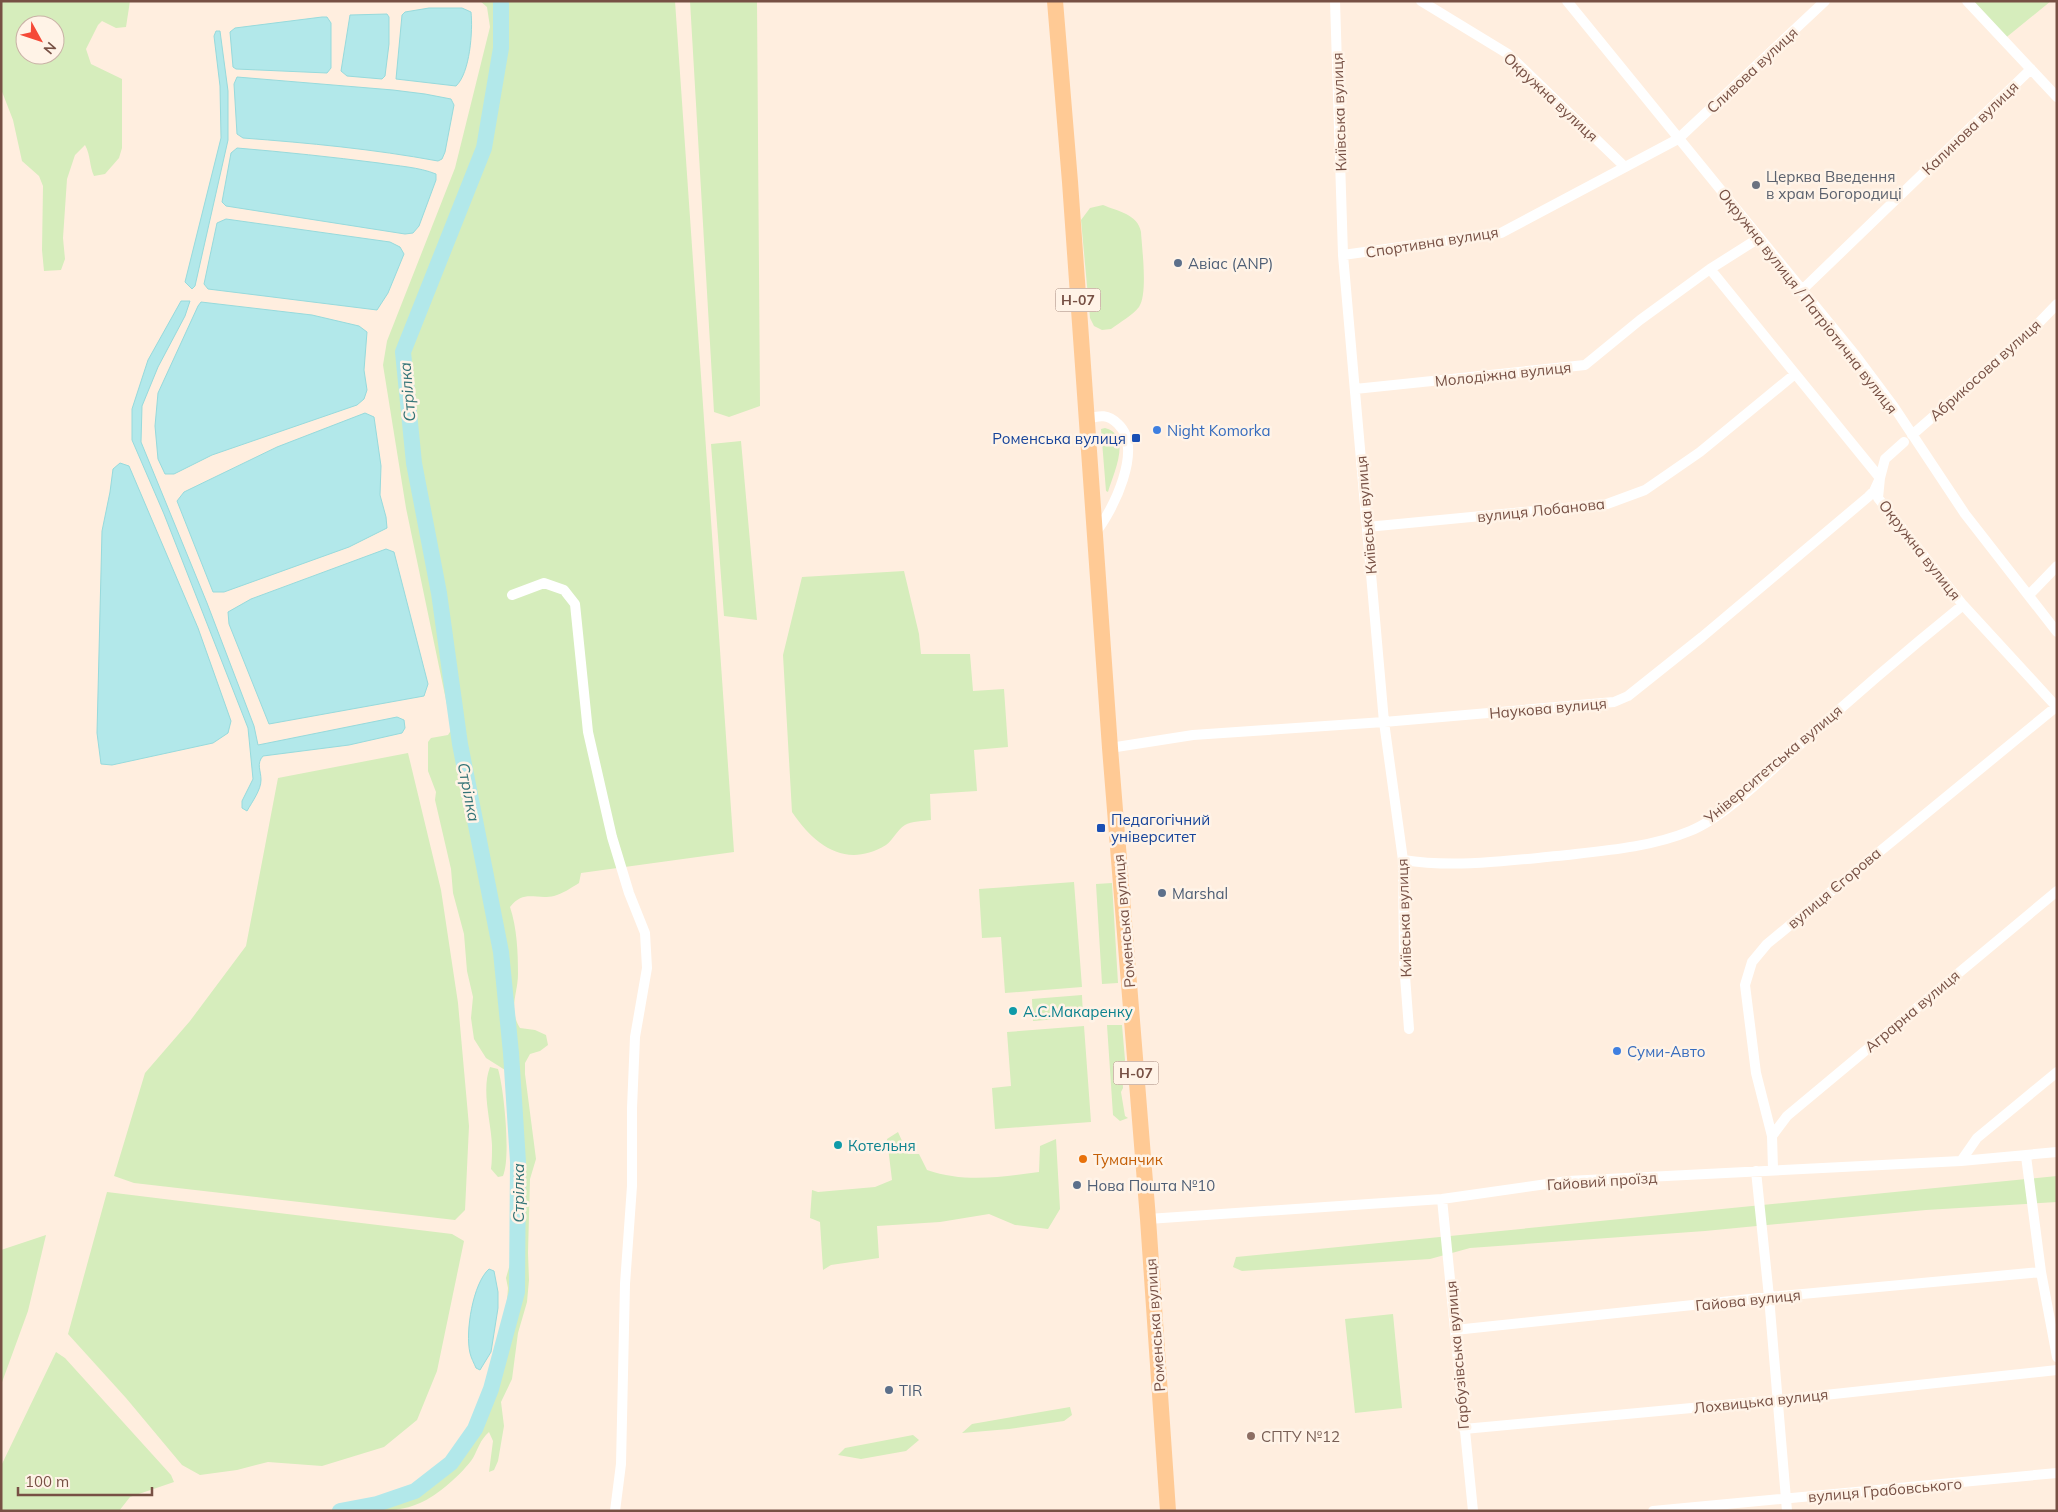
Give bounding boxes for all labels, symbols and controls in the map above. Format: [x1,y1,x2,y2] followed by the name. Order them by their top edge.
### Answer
[15,15,65,65] north arrow
[1702,23,1802,117] street label: Сливова вулиця
[40,39,60,58] text: N
[1500,48,1602,146] street label: Окружна вулиця
[1327,52,1351,172] street label: Київська вулиця
[1918,77,2022,179] street label: Калинова вулиця
[1766,167,1902,203] place label: Церква Введення в храм Богородиці
[1750,179,1762,191] marker: Церква Введення в храм Богородиці
[1714,185,1902,417] street label: Окружна вулиця / Патріотична вулиця
[1364,222,1500,262] street label: Спортивна вулиця
[1188,254,1273,273] place label: Авіас (ANP)
[1172,257,1184,269] marker: Авіас (ANP)
[1056,288,1100,312] road number: Н-07
[1925,315,2045,425] street label: Абрикосова вулиця
[1434,357,1572,391] street label: Молодіжна вулиця
[394,361,420,423] water label: Стрілка
[1167,421,1271,440] place label: Night Komorka
[1151,424,1163,436] marker: Night Komorka
[992,429,1126,448] place label: Роменська вулиця
[1130,432,1142,444] marker: Роменська вулиця
[1351,455,1381,575] street label: Київська вулиця
[1476,494,1606,526] street label: вулиця Лобанова
[1875,496,1965,604] street label: Окружна вулиця
[1488,693,1608,723] street label: Наукова вулиця
[1699,701,1846,828] street label: Університетська вулиця
[453,761,485,823] water label: Стрілка
[1111,810,1210,846] place label: Педагогічний університет
[1095,822,1107,834] marker: Педагогічний університет
[1783,843,1885,933] street label: вулиця Єгорова
[1109,854,1139,988] street label: Роменська вулиця
[1392,858,1416,978] street label: Київська вулиця
[1172,884,1228,903] place label: Marshal
[1156,887,1168,899] marker: Marshal
[1861,966,1963,1056] street label: Аграрна вулиця
[1023,1002,1133,1021] place label: А.С.Макаренку
[1007,1005,1019,1017] marker: А.С.Макаренку
[1627,1042,1705,1061] place label: Суми-Авто
[1611,1045,1623,1057] marker: Суми-Авто
[1114,1062,1158,1084] road number: Н-07
[848,1136,916,1155] place label: Котельня
[832,1139,844,1151] marker: Котельня
[1093,1150,1164,1169] place label: Туманчик
[1077,1153,1089,1165] marker: Туманчик
[508,1163,528,1223] water label: Стрілка
[1546,1168,1658,1194] street label: Гайовий проїзд
[1087,1176,1215,1195] place label: Нова Пошта №10
[1071,1179,1083,1191] marker: Нова Пошта №10
[1141,1258,1169,1392] street label: Роменська вулиця
[1441,1280,1473,1430] street label: Гарбузівська вулиця
[1694,1285,1802,1315] street label: Гайова вулиця
[899,1381,922,1400] place label: TIR
[883,1384,895,1396] marker: TIR
[1693,1384,1829,1418] street label: Лохвицька вулиця
[1261,1427,1340,1446] place label: СПТУ №12
[1245,1430,1257,1442] marker: СПТУ №12
[18,1464,151,1496] scale bar
[25,1472,69,1491] text: 100 m
[1807,1474,1963,1506] street label: вулиця Грабовського

